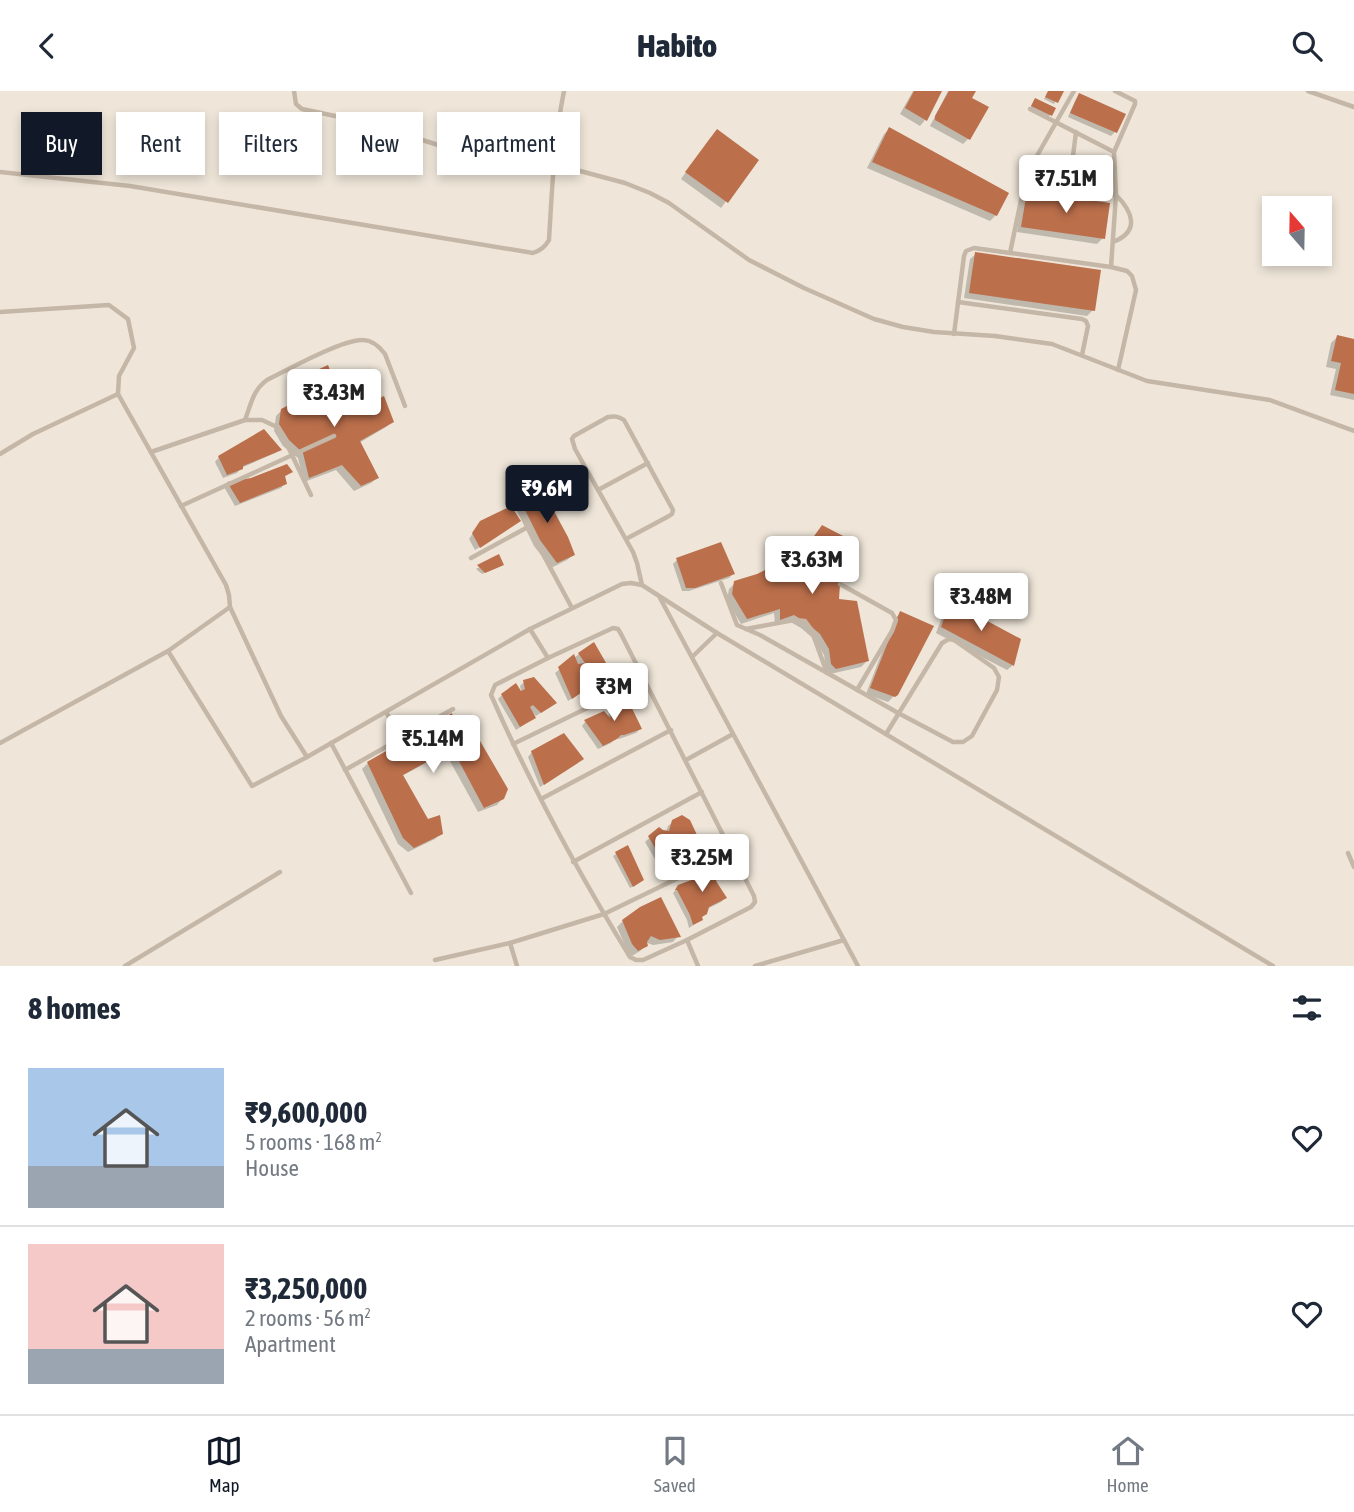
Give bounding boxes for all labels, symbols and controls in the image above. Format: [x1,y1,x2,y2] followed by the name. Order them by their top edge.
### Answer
[28,27,66,65] icon: back
[637,27,717,64] text: Habito
[1288,27,1326,65] icon: search
[21,112,102,175] chip: Buy
[116,112,205,175] chip: Rent
[219,112,322,175] chip: Filters
[336,112,423,175] chip: New
[437,112,580,175] chip: Apartment
[1009,155,1123,215] pin: ₹7.51M
[1035,165,1097,191] text: ₹7.51M
[1262,196,1332,266] north arrow
[1262,196,1332,266] map controls
[277,369,391,429] pin: ₹3.43M
[303,379,365,405] text: ₹3.43M
[498,465,596,525] pin: ₹9.6M
[521,475,573,501] text: ₹9.6M
[755,537,869,596] pin: ₹3.63M
[781,546,843,572] text: ₹3.63M
[924,573,1038,633] pin: ₹3.48M
[950,583,1012,609] text: ₹3.48M
[580,663,648,723] pin: ₹3M
[596,673,632,699] text: ₹3M
[376,715,490,775] pin: ₹5.14M
[402,725,464,751] text: ₹5.14M
[645,835,759,894] pin: ₹3.25M
[671,844,733,870] text: ₹3.25M
[1288,989,1326,1027] icon: filters
[28,991,121,1025] text: 8 homes
[245,1095,367,1129] text: ₹9,600,000
[84,1096,168,1180] icon: home
[1288,1119,1326,1157] icon: heart
[245,1129,382,1155] text: 5 rooms · 168 m²
[245,1155,299,1181] text: House
[245,1271,367,1305] text: ₹3,250,000
[84,1272,168,1356] icon: home
[1288,1295,1326,1333] icon: heart
[245,1305,371,1331] text: 2 rooms · 56 m²
[245,1331,336,1357] text: Apartment
[205,1432,243,1496] tab: Map
[654,1432,696,1496] tab: Saved
[1106,1432,1149,1496] tab: Home

